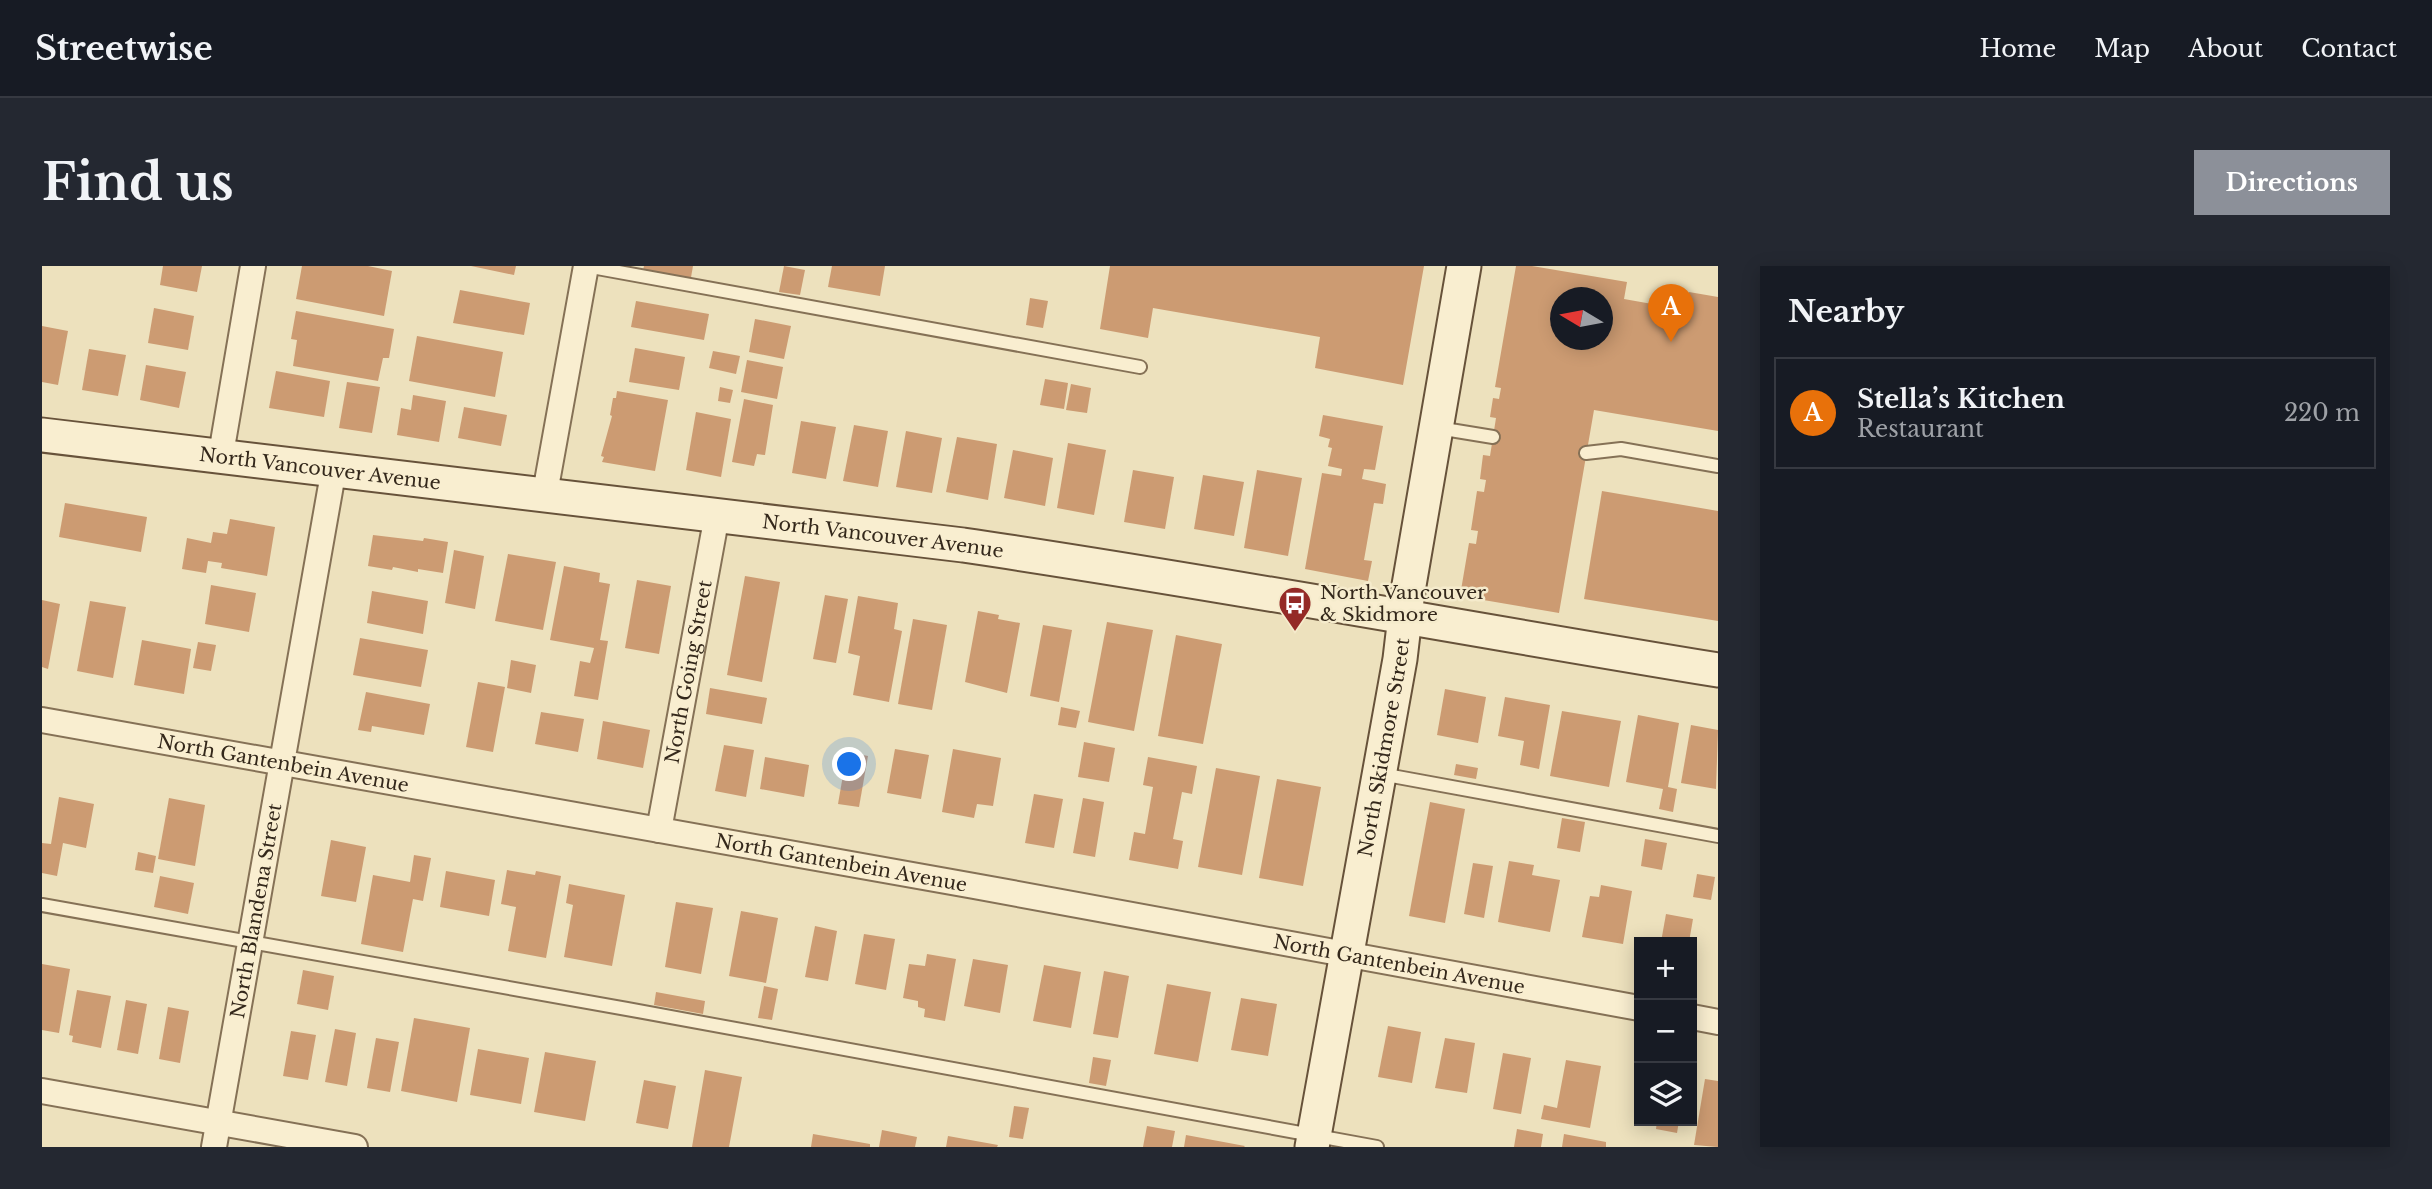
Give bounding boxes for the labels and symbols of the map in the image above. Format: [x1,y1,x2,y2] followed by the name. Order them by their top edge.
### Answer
[1648,284,1694,342] pin: A
[1550,287,1613,350] north arrow
[198,443,442,495] street label: North Vancouver Avenue
[761,510,1005,563] street label: North Vancouver Avenue
[660,577,717,765] street label: North Going Street
[1320,581,1486,626] place label: North Vancouver & Skidmore
[1276,584,1314,633] bus stop icon: North Vancouver & Skidmore
[1353,636,1414,859] street label: North Skidmore Street
[156,730,411,797] street label: North Gantenbein Avenue
[832,747,866,781] your location
[226,801,287,1020] street label: North Blandena Street
[714,829,969,897] street label: North Gantenbein Avenue
[1272,930,1527,999] street label: North Gantenbein Avenue

